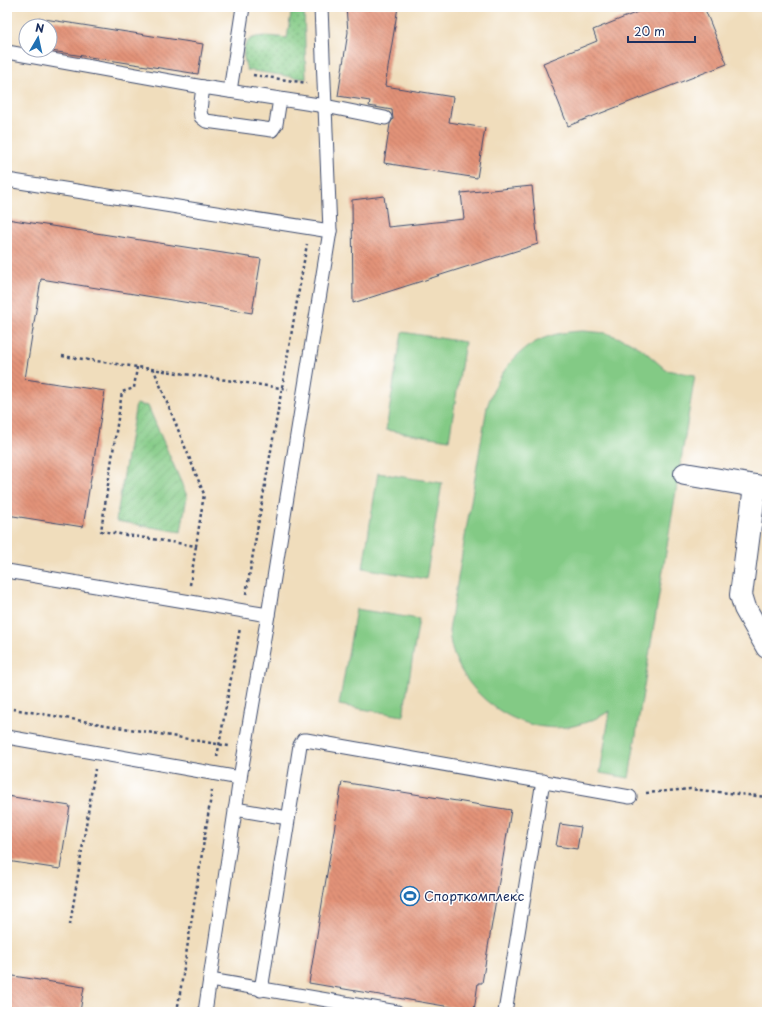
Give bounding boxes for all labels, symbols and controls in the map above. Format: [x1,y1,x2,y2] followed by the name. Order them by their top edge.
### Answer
[18,18,58,58] north arrow
[628,18,695,44] scale bar
[34,19,46,37] text: N
[634,22,665,40] text: 20 m
[399,885,421,907] sports icon: Спорткомплекс
[424,886,524,905] place label: Спорткомплекс

